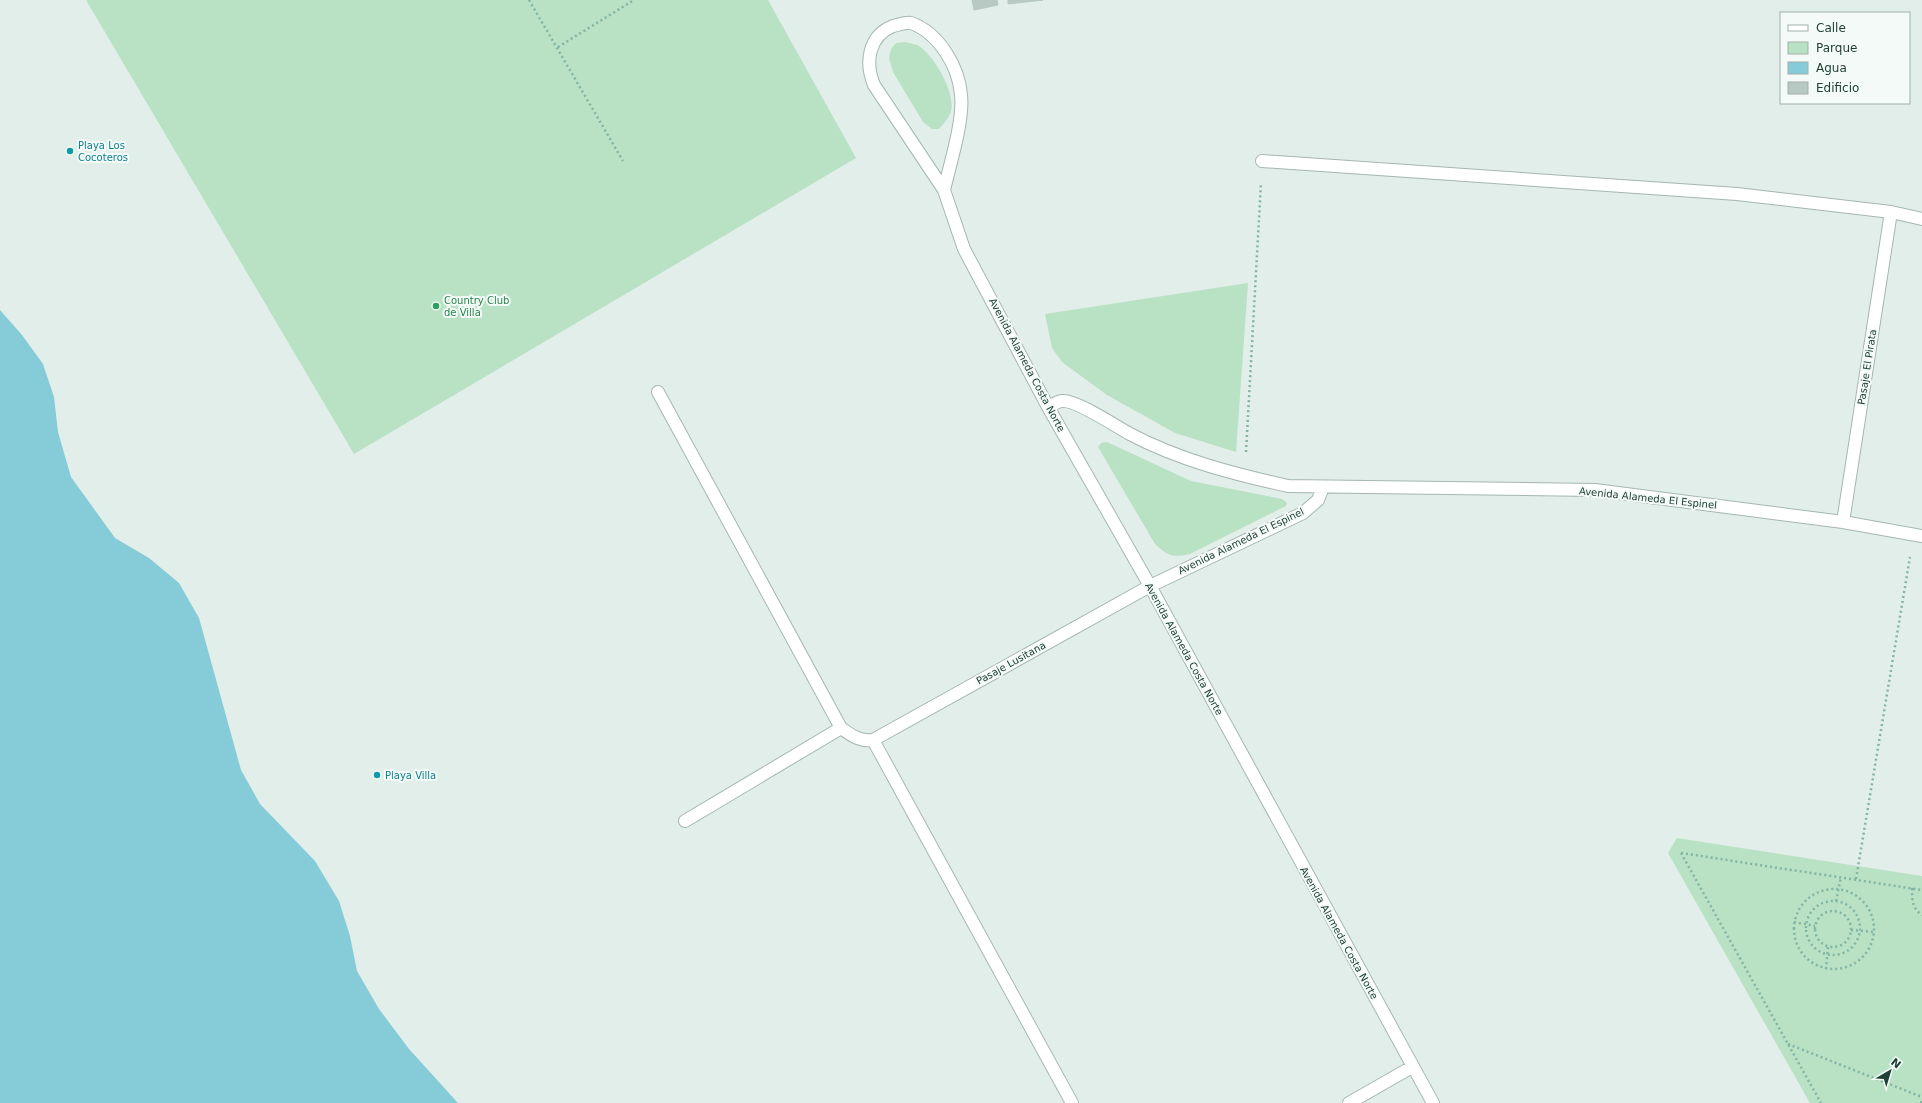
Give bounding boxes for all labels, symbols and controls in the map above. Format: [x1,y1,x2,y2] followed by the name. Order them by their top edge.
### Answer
[1780,12,1910,104] legend
[1816,21,1846,35] text: Calle
[1816,41,1857,55] text: Parque
[1816,61,1847,75] text: Agua
[1816,81,1859,95] text: Edificio
[78,140,128,163] place label: Playa Los Cocoteros
[65,146,75,156] marker: Playa Los Cocoteros
[444,295,509,318] place label: Country Club de Villa
[987,296,1067,434] street label: Avenida Alameda Costa Norte
[431,301,441,311] marker: Country Club de Villa
[1856,328,1878,406] street label: Pasaje El Pirata
[1579,485,1717,511] street label: Avenida Alameda El Espinel
[1176,506,1306,576] street label: Avenida Alameda El Espinel
[1143,581,1225,717] street label: Avenida Alameda Costa Norte
[974,639,1048,687] street label: Pasaje Lusitana
[372,770,382,780] marker: Playa Villa
[385,770,436,781] place label: Playa Villa
[1298,865,1380,1001] street label: Avenida Alameda Costa Norte
[1870,1051,1910,1091] north arrow
[1888,1056,1903,1071] text: N

